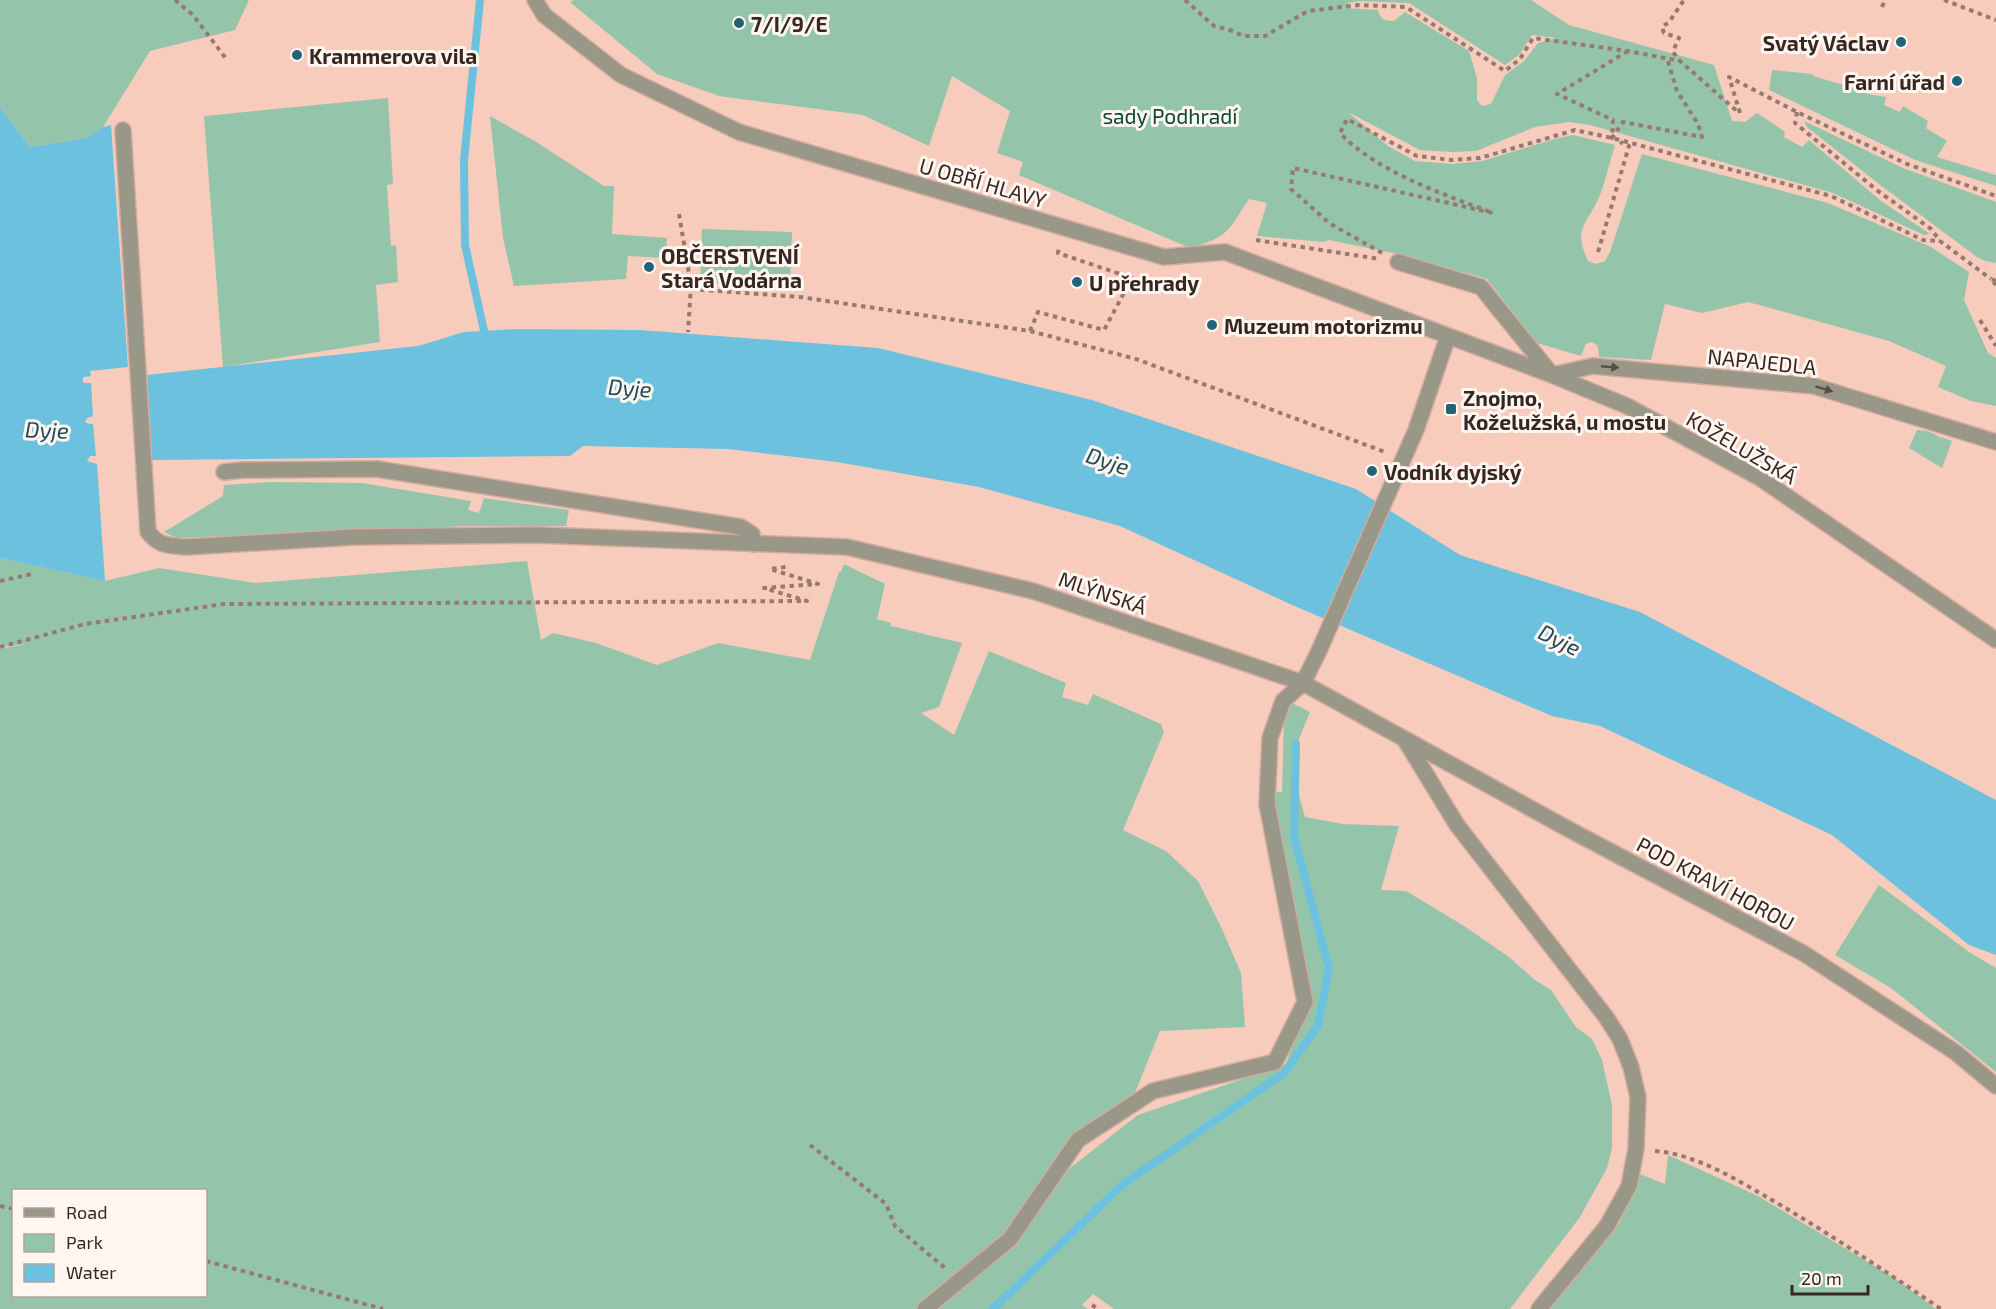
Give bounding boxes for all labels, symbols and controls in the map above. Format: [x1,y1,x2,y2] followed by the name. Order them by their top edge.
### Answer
[751,11,828,36] place label: 7/I/9/E
[732,16,746,30] marker: 7/I/9/E
[1763,30,1889,56] place label: Svatý Václav
[1894,35,1908,49] marker: Svatý Václav
[309,43,477,68] place label: Krammerova vila
[290,48,304,62] marker: Krammerova vila
[1844,69,1945,94] place label: Farní úřad
[1950,74,1964,88] marker: Farní úřad
[1102,103,1238,128] park label: sady Podhradí
[917,152,1049,212] street label: U OBŘÍ HLAVY
[661,243,802,292] place label: OBČERSTVENÍ Stará Vodárna
[642,260,656,274] marker: OBČERSTVENÍ Stará Vodárna
[1089,270,1199,296] place label: U přehrady
[1070,275,1084,289] marker: U přehrady
[1224,313,1423,338] place label: Muzeum motorizmu
[1205,318,1219,332] marker: Muzeum motorizmu
[1706,343,1818,379] street label: NAPAJEDLA
[1600,362,1619,372] one-way arrow
[607,373,653,403] water label: Dyje
[1463,385,1666,434] place label: Znojmo, Koželužská, u mostu
[1815,385,1833,394] one-way arrow
[1444,402,1458,416] marker: Znojmo, Koželužská, u mostu
[1682,405,1802,489] street label: KOŽELUŽSKÁ
[25,415,69,444] water label: Dyje
[1083,441,1133,480] water label: Dyje
[1384,459,1522,485] place label: Vodník dyjský
[1365,464,1379,478] marker: Vodník dyjský
[1056,565,1150,619] street label: MLÝNSKÁ
[1534,618,1585,661] water label: Dyje
[1633,831,1799,935] street label: POD KRAVÍ HOROU
[12,1189,207,1297] legend
[66,1201,107,1223] text: Road
[66,1231,103,1253] text: Park
[1792,1258,1868,1296] scale bar
[66,1261,116,1283] text: Water
[1801,1267,1842,1289] text: 20 m

